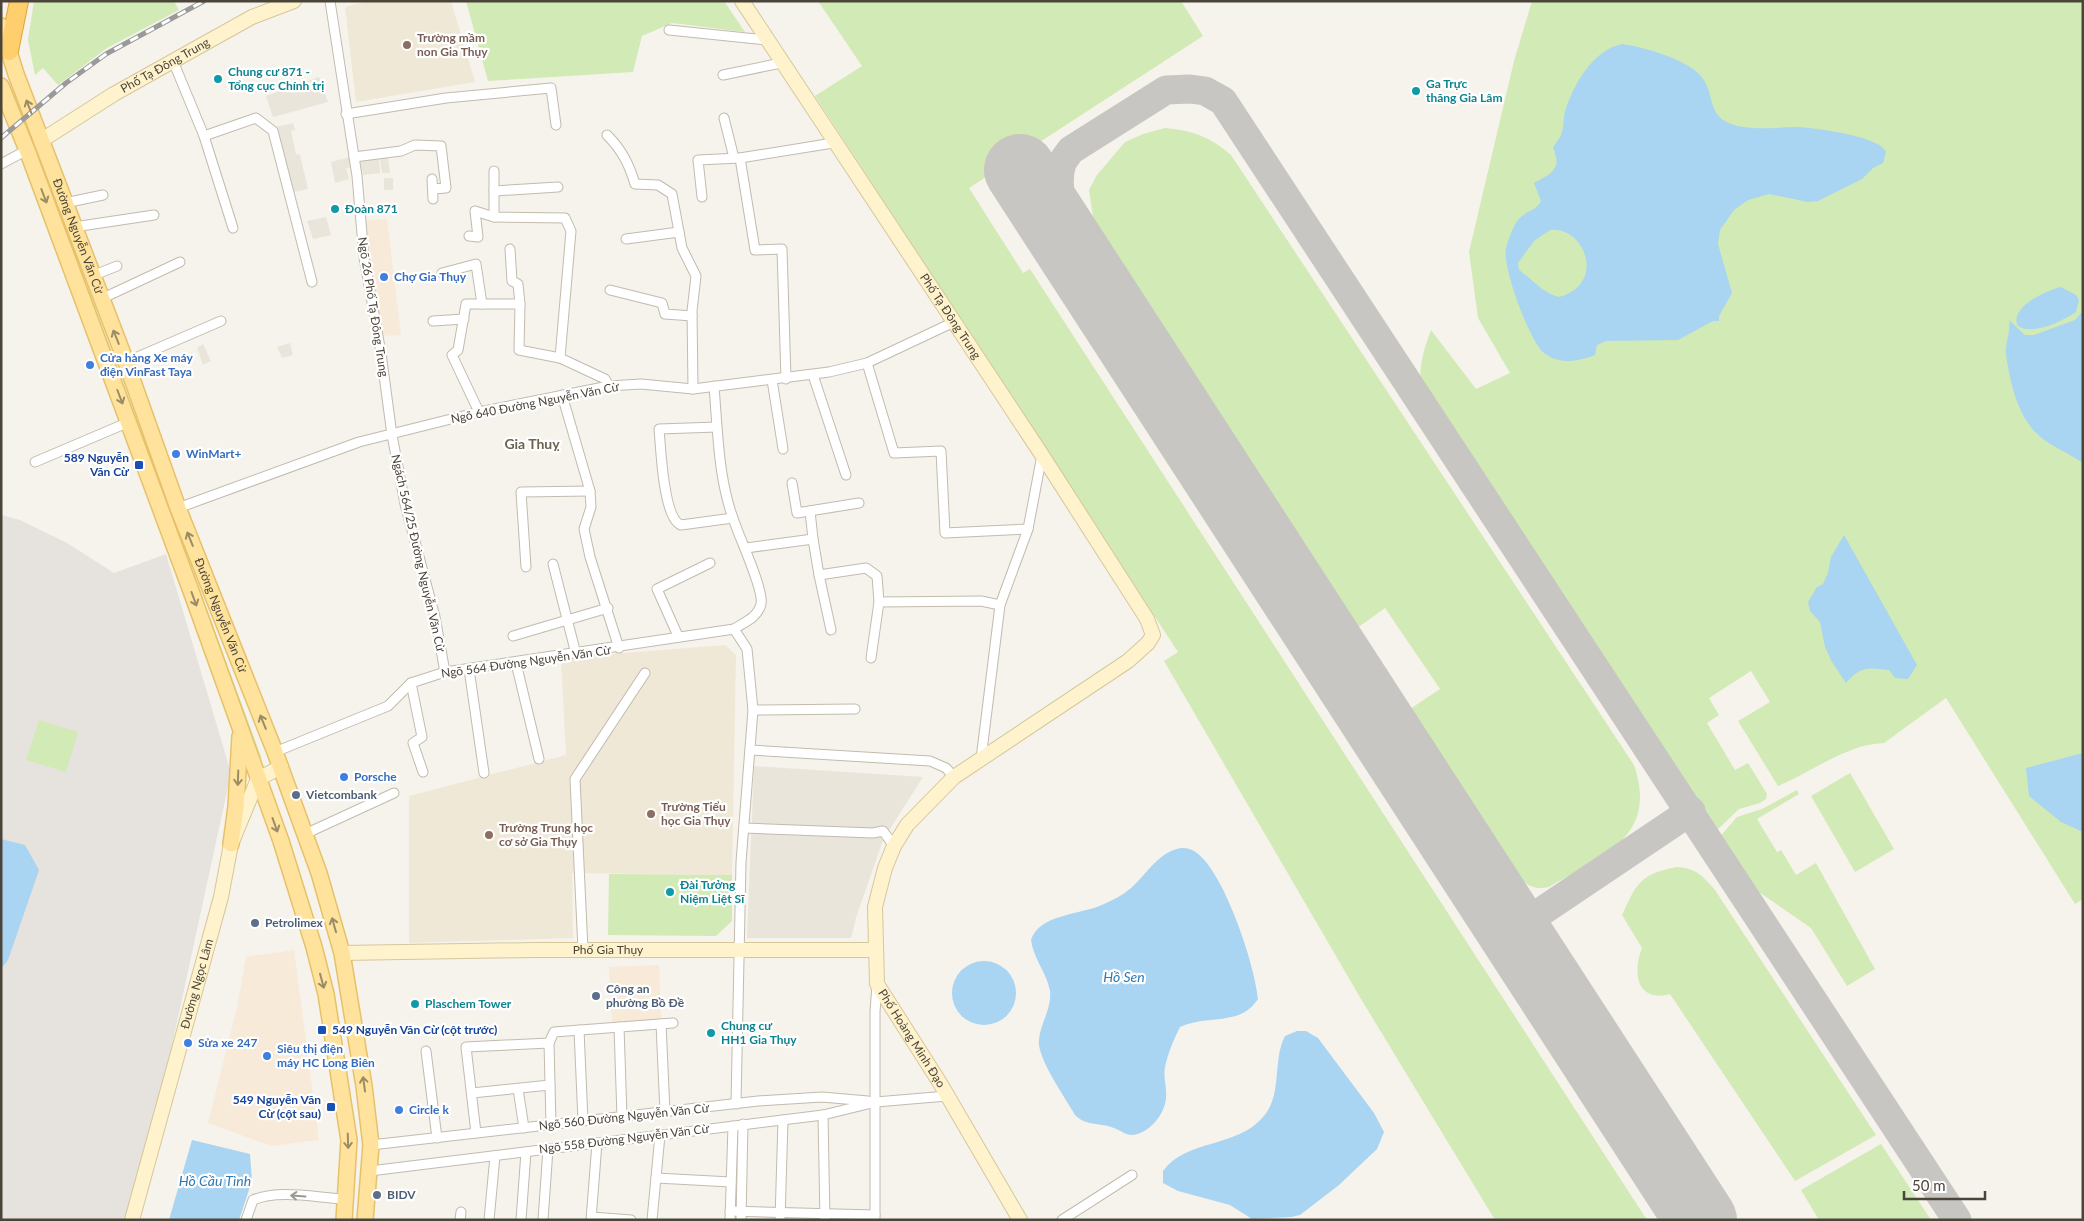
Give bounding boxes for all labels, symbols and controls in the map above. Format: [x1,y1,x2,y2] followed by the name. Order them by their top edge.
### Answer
[417,30,488,59] place label: Trường mầm non Gia Thụy
[118,34,212,96] street label: Phố Tạ Đông Trung
[401,39,413,51] marker: Trường mầm non Gia Thụy
[228,64,324,93] place label: Chung cư 871 - Tổng cục Chính trị
[212,73,224,85] marker: Chung cư 871 - Tổng cục Chính trị
[1426,76,1502,105] place label: Ga Trực thăng Gia Lâm
[1410,85,1422,97] marker: Ga Trực thăng Gia Lâm
[24,100,33,115] one-way arrow
[50,176,107,296] street label: Đường Nguyễn Văn Cừ
[40,187,49,203] one-way arrow
[345,201,398,216] place label: Đoàn 871
[329,203,341,215] marker: Đoàn 871
[355,236,392,378] street label: Ngõ 26 Phố Tạ Đông Trung
[394,269,467,284] place label: Chợ Gia Thụy
[917,270,985,362] street label: Phố Tạ Đông Trung
[378,271,390,283] marker: Chợ Gia Thụy
[110,330,120,345] one-way arrow
[100,350,193,379] place label: Cửa hàng Xe máy điện VinFast Taya
[84,359,96,371] marker: Cửa hàng Xe máy điện VinFast Taya
[449,379,621,426] street label: Ngõ 640 Đường Nguyễn Văn Cừ
[116,389,125,404] one-way arrow
[504,435,560,452] district label: Gia Thuỵ
[186,446,241,461] place label: WinMart+
[170,448,182,460] marker: WinMart+
[64,450,130,479] place label: 589 Nguyễn Văn Cừ
[388,453,449,653] street label: Ngách 564/25 Đường Nguyễn Văn Cừ
[133,459,145,471] marker: 589 Nguyễn Văn Cừ
[185,531,194,546] one-way arrow
[192,555,251,675] street label: Đường Nguyễn Văn Cừ
[190,590,199,606] one-way arrow
[440,642,612,681] street label: Ngõ 564 Đường Nguyễn Văn Cừ
[258,715,268,730] one-way arrow
[354,769,397,784] place label: Porsche
[233,770,242,786] one-way arrow
[338,771,350,783] marker: Porsche
[305,787,377,802] place label: Vietcombank
[290,789,302,801] marker: Vietcombank
[661,799,731,828] place label: Trường Tiểu học Gia Thụy
[645,808,657,820] marker: Trường Tiểu học Gia Thụy
[271,817,280,832] one-way arrow
[499,820,593,849] place label: Trường Trung học cơ sở Gia Thụy
[483,829,495,841] marker: Trường Trung học cơ sở Gia Thụy
[680,877,745,906] place label: Đài Tưởng Niệm Liệt Sĩ
[664,886,676,898] marker: Đài Tưởng Niệm Liệt Sĩ
[265,915,324,930] place label: Petrolimex
[249,917,261,929] marker: Petrolimex
[328,917,338,933] one-way arrow
[177,937,216,1030] street label: Đường Ngọc Lâm
[573,942,644,957] street label: Phố Gia Thụy
[1103,968,1145,985] water label: Hồ Sen
[318,972,327,988] one-way arrow
[606,981,685,1010] place label: Công an phường Bồ Đề
[875,986,949,1090] street label: Phố Hoàng Minh Đạo
[590,990,602,1002] marker: Công an phường Bồ Đề
[425,996,512,1011] place label: Plaschem Tower
[409,998,421,1010] marker: Plaschem Tower
[721,1018,797,1047] place label: Chung cư HH1 Gia Thụy
[332,1022,497,1037] place label: 549 Nguyễn Văn Cừ (cột trước)
[316,1024,328,1036] marker: 549 Nguyễn Văn Cừ (cột trước)
[705,1027,717,1039] marker: Chung cư HH1 Gia Thụy
[198,1035,258,1050] place label: Sửa xe 247
[182,1037,194,1049] marker: Sửa xe 247
[277,1041,375,1070] place label: Siêu thị điện máy HC Long Biên
[261,1050,273,1062] marker: Siêu thị điện máy HC Long Biên
[358,1077,368,1093] one-way arrow
[233,1092,321,1121] place label: 549 Nguyễn Văn Cừ (cột sau)
[538,1100,710,1133] street label: Ngõ 560 Đường Nguyễn Văn Cừ
[325,1101,337,1113] marker: 549 Nguyễn Văn Cừ (cột sau)
[409,1102,449,1117] place label: Circle k
[393,1104,405,1116] marker: Circle k
[538,1121,710,1156] street label: Ngõ 558 Đường Nguyễn Văn Cừ
[343,1132,353,1149] one-way arrow
[1904,1168,1985,1200] scale bar
[179,1172,251,1189] water label: Hồ Cầu Tình
[1912,1176,1946,1194] text: 50 m
[387,1187,416,1202] place label: BIDV
[371,1189,383,1201] marker: BIDV
[290,1192,306,1201] one-way arrow

